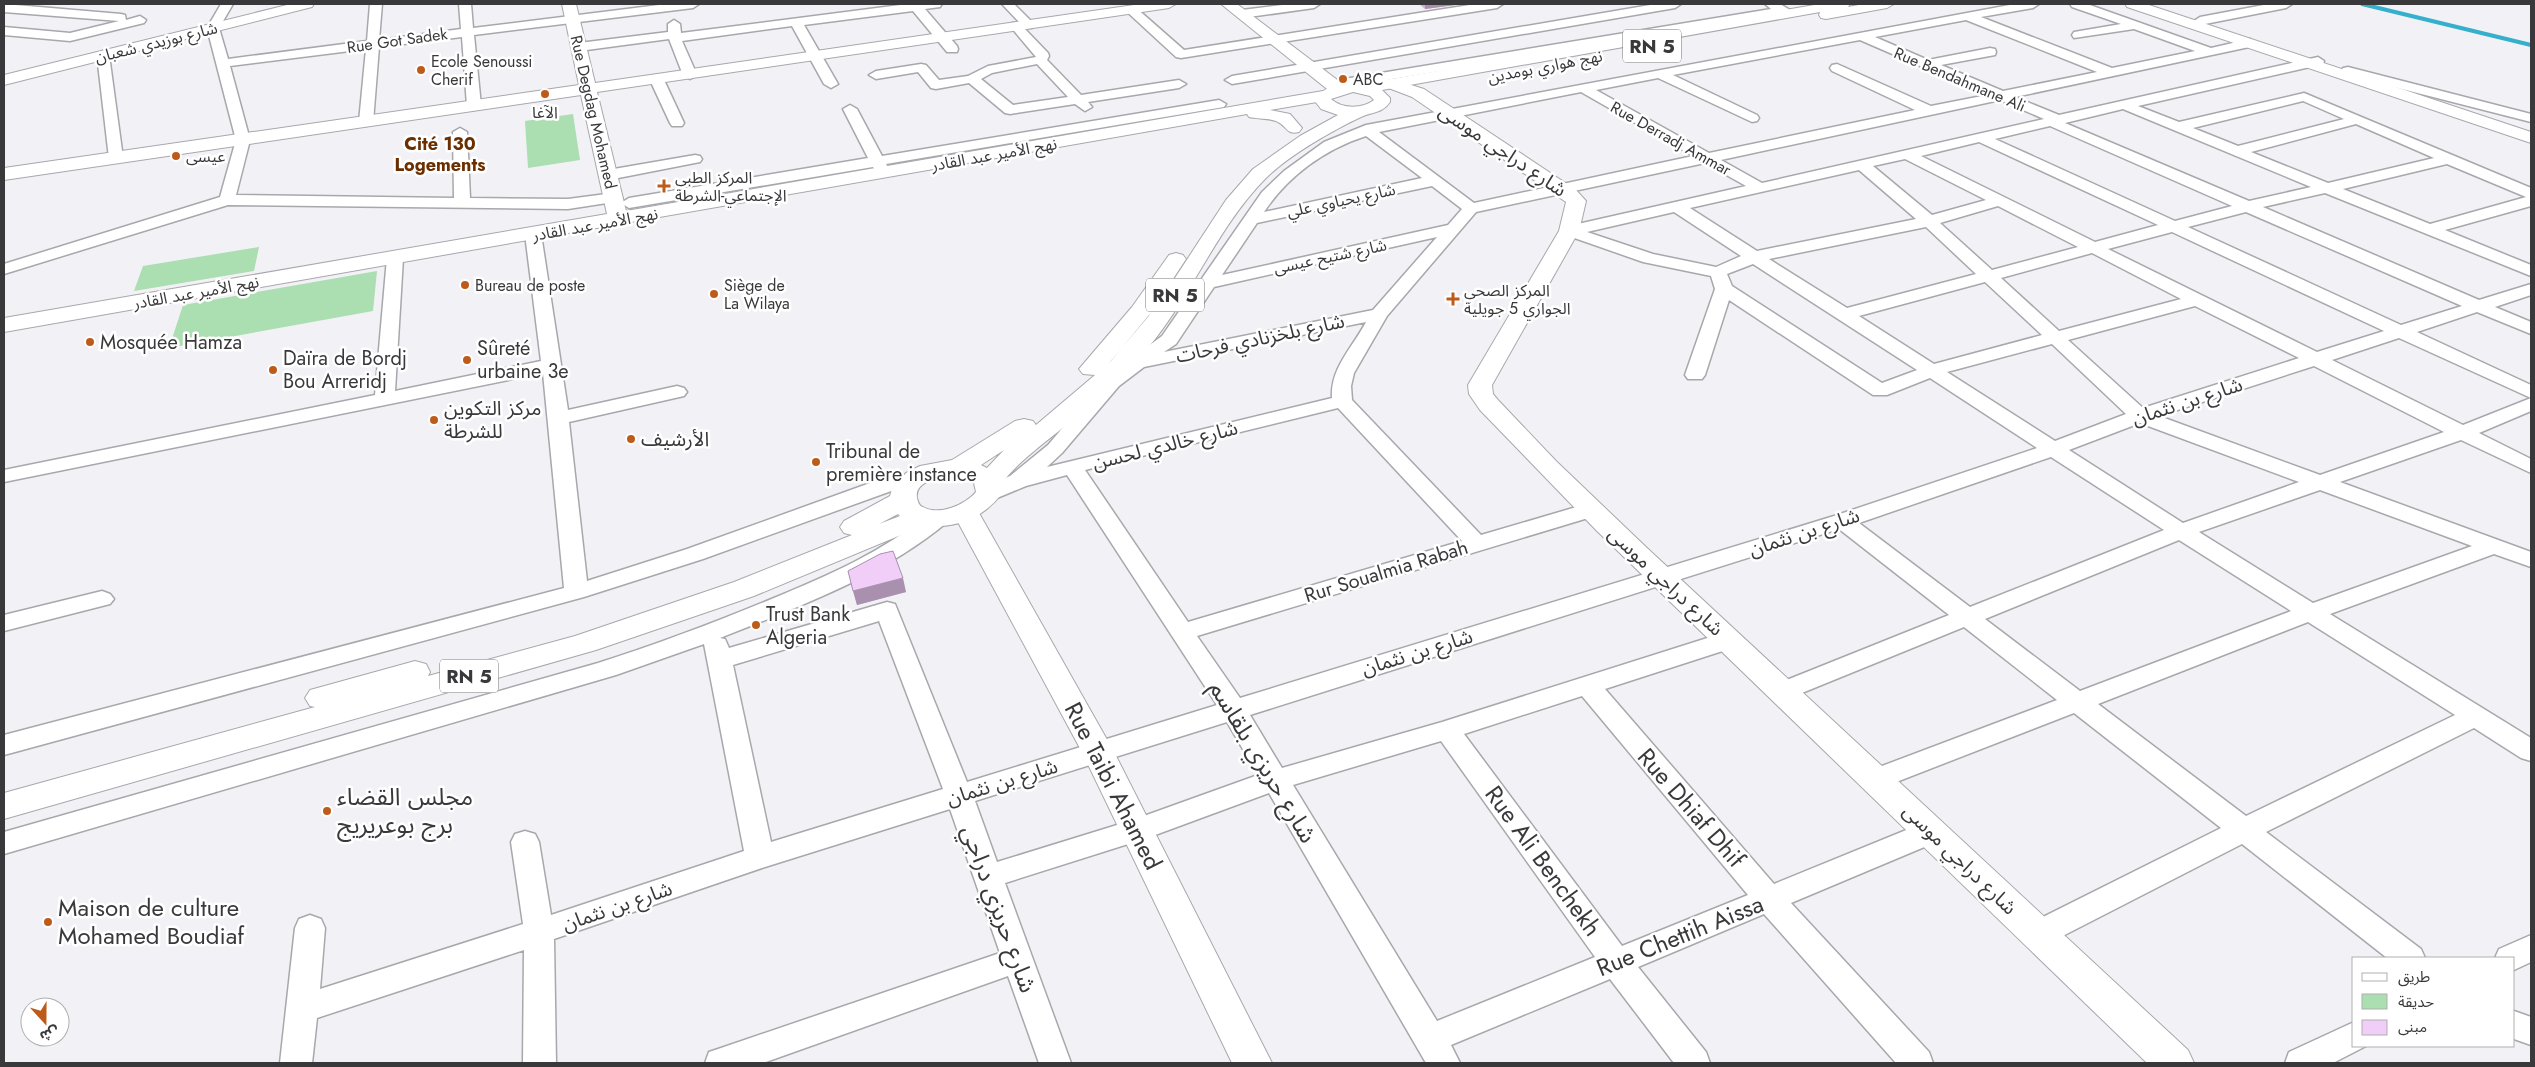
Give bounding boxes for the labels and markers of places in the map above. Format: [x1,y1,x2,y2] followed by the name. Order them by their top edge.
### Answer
[431,50,533,91] place label: Ecole Senoussi Cherif
[415,64,427,76] marker: Ecole Senoussi Cherif
[1353,68,1383,91] place label: ABC
[1337,73,1349,85] marker: ABC
[539,88,551,100] marker: الآغا
[532,101,558,124] place label: الآغا
[186,145,225,168] place label: عيسى
[170,150,182,162] marker: عيسى
[675,166,787,208] place label: المركز الطبي الإجتماعي-الشرطة
[657,179,671,193] marker: المركز الطبي الإجتماعي-الشرطة
[475,274,585,297] place label: Bureau de poste
[724,274,790,315] place label: Siège de La Wilaya
[459,279,471,291] marker: Bureau de poste
[1464,279,1571,321] place label: المركز الصحي الجواري 5 جويلية
[708,288,720,300] marker: Siège de La Wilaya
[1446,292,1460,306] marker: المركز الصحي الجواري 5 جويلية
[100,328,242,357] place label: Mosquée Hamza
[477,334,569,386] place label: Sûreté urbaine 3e
[84,336,96,348] marker: Mosquée Hamza
[283,344,407,396] place label: Daïra de Bordj Bou Arreridj
[461,354,473,366] marker: Sûreté urbaine 3e
[267,364,279,376] marker: Daïra de Bordj Bou Arreridj
[444,394,541,446] place label: مركز التكوين للشرطة
[428,414,440,426] marker: مركز التكوين للشرطة
[641,425,709,454] place label: الأرشيف
[625,433,637,445] marker: الأرشيف
[826,437,977,489] place label: Tribunal de première instance
[810,456,822,468] marker: Tribunal de première instance
[766,600,850,652] place label: Trust Bank Algeria
[750,619,762,631] marker: Trust Bank Algeria
[337,779,473,842] place label: مجلس القضاء برج بوعريريج
[321,805,333,817] marker: مجلس القضاء برج بوعريريج
[58,890,245,953] place label: Maison de culture Mohamed Boudiaf
[42,916,54,928] marker: Maison de culture Mohamed Boudiaf

